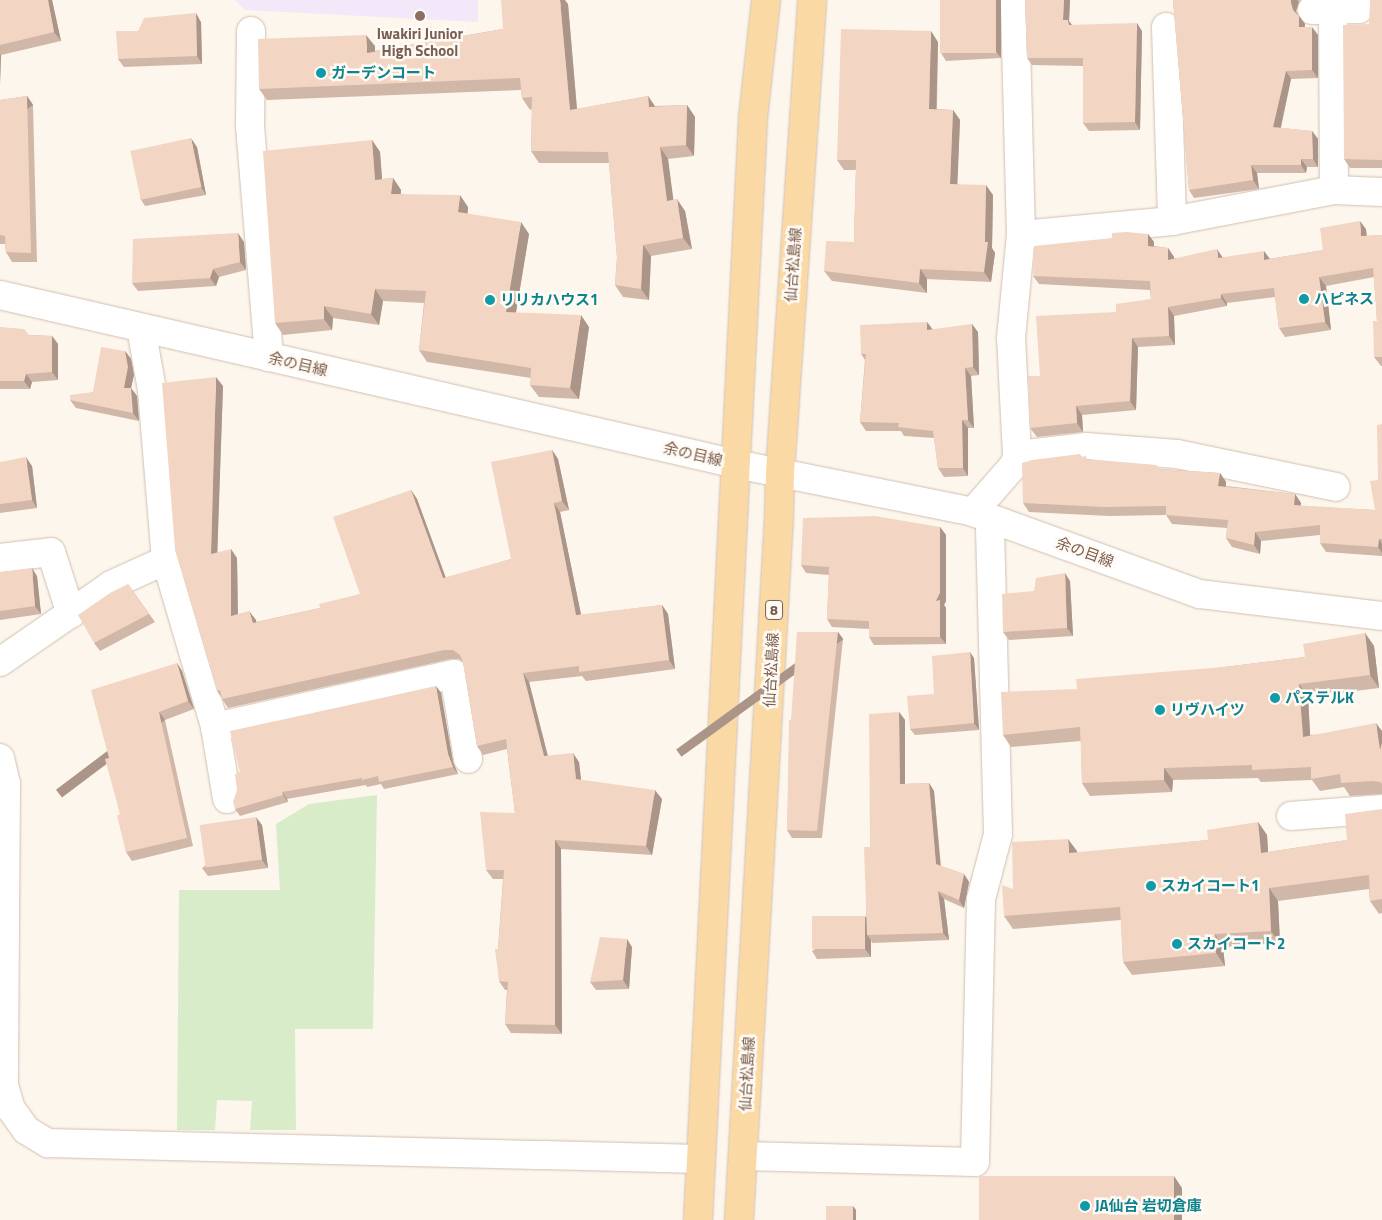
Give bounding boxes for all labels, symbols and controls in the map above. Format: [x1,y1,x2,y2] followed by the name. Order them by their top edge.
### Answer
[414,10,426,22] marker: Iwakiri Junior High School
[377,24,463,59] place label: Iwakiri Junior High School
[331,64,436,82] place label: ガーデンコート
[315,67,327,79] marker: ガーデンコート
[781,227,805,303] street label: 仙台松島線
[1314,290,1374,308] place label: ハピネス
[500,291,598,309] place label: リリカハウス1
[1298,293,1310,305] marker: ハピネス
[484,294,496,306] marker: リリカハウス1
[267,348,329,380] street label: 余の目線
[662,438,724,470] street label: 余の目線
[1054,533,1116,571] street label: 余の目線
[764,598,784,622] road number: 8
[760,632,782,708] street label: 仙台松島線
[1285,689,1354,707] place label: パステルK
[1269,692,1281,704] marker: パステルK
[1170,701,1245,719] place label: リヴハイツ
[1154,704,1166,716] marker: リヴハイツ
[1161,877,1259,895] place label: スカイコート1
[1145,880,1157,892] marker: スカイコート1
[1187,935,1285,953] place label: スカイコート2
[1171,938,1183,950] marker: スカイコート2
[736,1036,758,1112] street label: 仙台松島線
[1095,1197,1202,1215] place label: JA仙台 岩切倉庫
[1079,1200,1091,1212] marker: JA仙台 岩切倉庫

